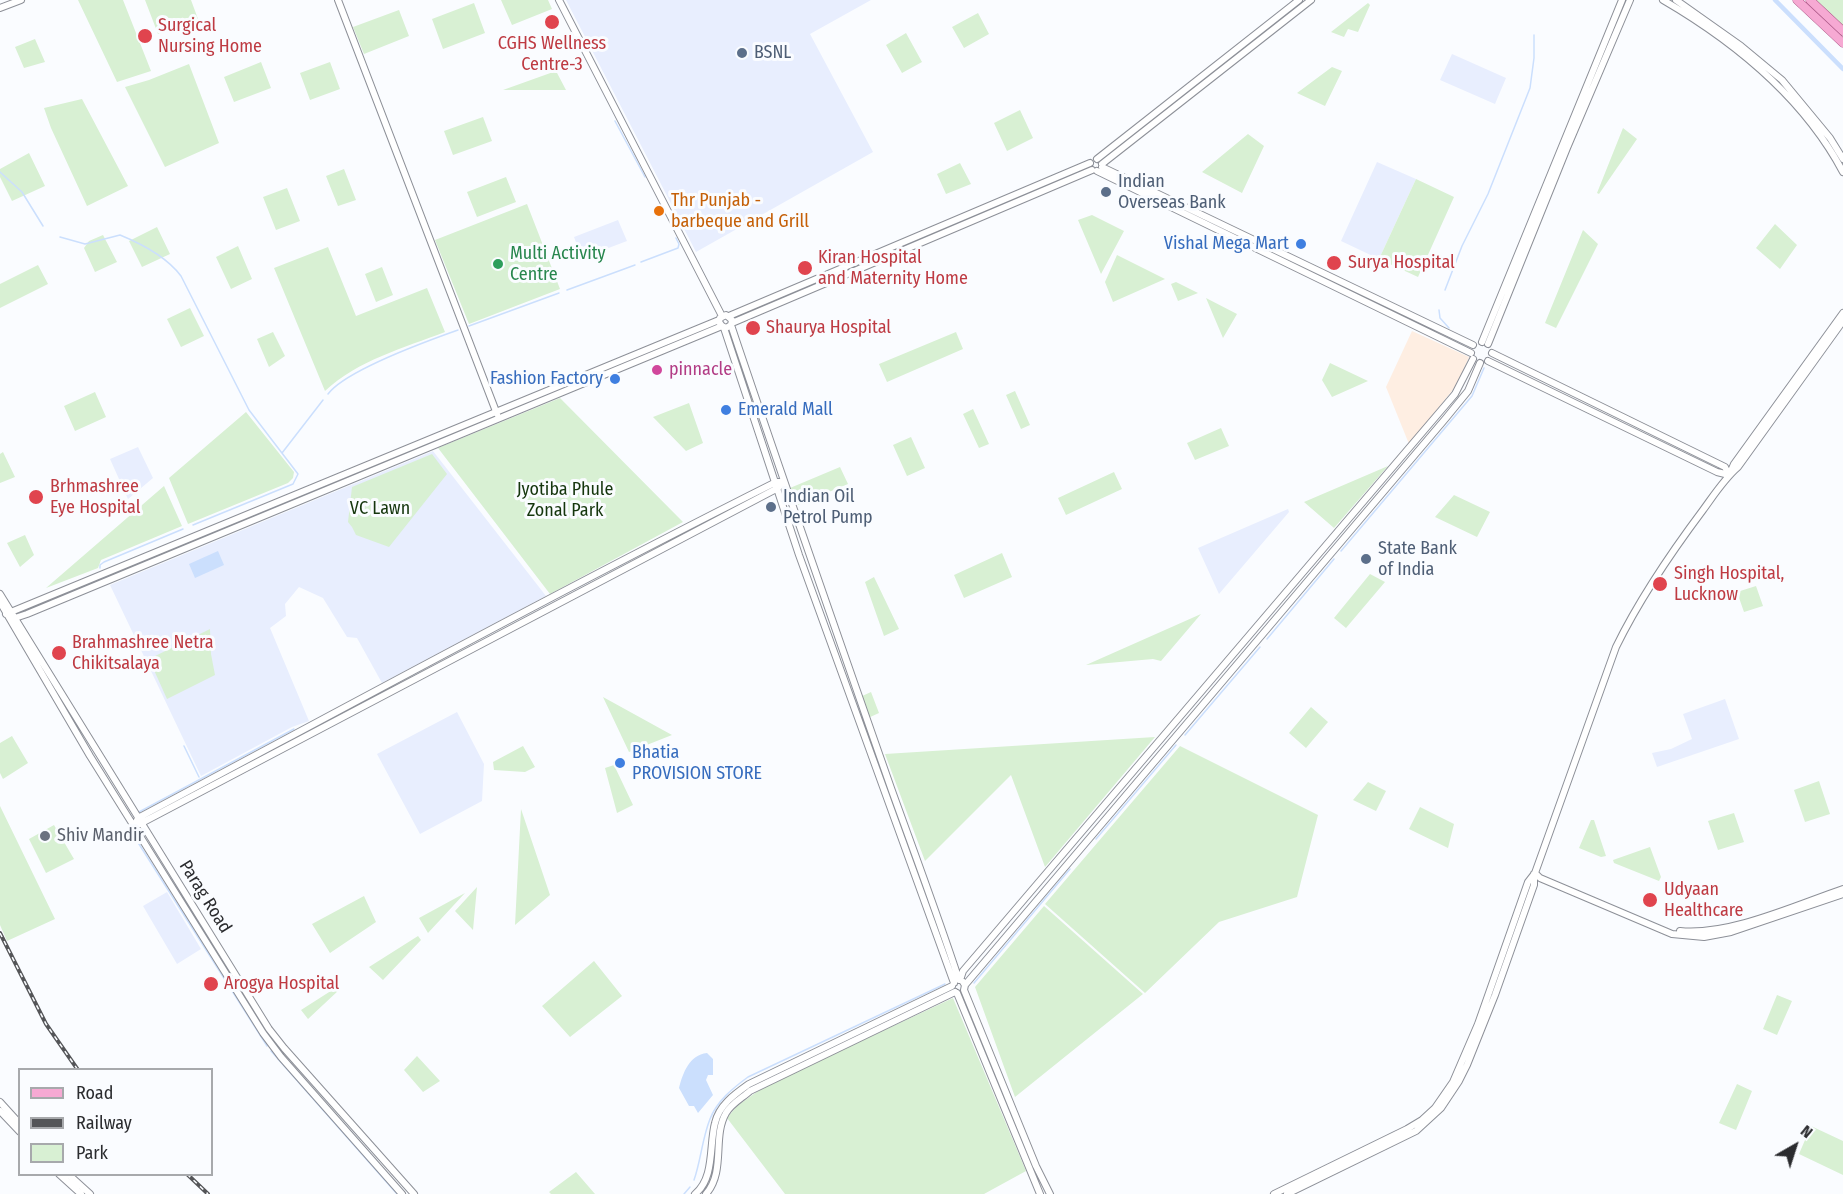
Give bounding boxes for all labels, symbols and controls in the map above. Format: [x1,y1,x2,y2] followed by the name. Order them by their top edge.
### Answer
[543,13,561,31] marker: CGHS Wellness Centre-3
[158,15,262,57] place label: Surgical Nursing Home
[136,27,154,45] marker: Surgical Nursing Home
[498,33,606,76] place label: CGHS Wellness Centre-3
[754,42,791,64] place label: BSNL
[735,46,749,60] marker: BSNL
[1118,171,1226,213] place label: Indian Overseas Bank
[1099,185,1113,199] marker: Indian Overseas Bank
[671,190,809,232] place label: Thr Punjab - barbeque and Grill
[652,204,666,218] marker: Thr Punjab - barbeque and Grill
[1164,233,1289,255] place label: Vishal Mega Mart
[1294,237,1308,251] marker: Vishal Mega Mart
[510,243,606,286] place label: Multi Activity Centre
[818,247,968,290] place label: Kiran Hospital and Maternity Home
[1348,252,1455,274] place label: Surya Hospital
[1325,254,1343,272] marker: Surya Hospital
[491,257,505,271] marker: Multi Activity Centre
[796,259,814,277] marker: Kiran Hospital and Maternity Home
[766,317,891,339] place label: Shaurya Hospital
[744,319,762,337] marker: Shaurya Hospital
[669,359,732,381] place label: pinnacle
[650,363,664,377] marker: pinnacle
[490,368,603,390] place label: Fashion Factory
[608,372,622,386] marker: Fashion Factory
[738,399,833,421] place label: Emerald Mall
[719,403,733,417] marker: Emerald Mall
[50,476,140,518] place label: Brhmashree Eye Hospital
[517,479,613,522] park label: Jyotiba Phule Zonal Park
[783,486,873,528] place label: Indian Oil Petrol Pump
[27,488,45,506] marker: Brhmashree Eye Hospital
[350,498,410,520] park label: VC Lawn
[764,500,778,514] marker: Indian Oil Petrol Pump
[1378,538,1457,580] place label: State Bank of India
[1359,552,1373,566] marker: State Bank of India
[1674,563,1784,606] place label: Singh Hospital, Lucknow
[1651,575,1669,593] marker: Singh Hospital, Lucknow
[72,632,214,674] place label: Brahmashree Netra Chikitsalaya
[50,644,68,662] marker: Brahmashree Netra Chikitsalaya
[632,742,762,784] place label: Bhatia PROVISION STORE
[613,756,627,770] marker: Bhatia PROVISION STORE
[57,825,144,847] place label: Shiv Mandir
[38,829,52,843] marker: Shiv Mandir
[174,857,236,937] street label: Parag Road
[1664,879,1743,922] place label: Udyaan Healthcare
[1641,891,1659,909] marker: Udyaan Healthcare
[224,973,339,995] place label: Arogya Hospital
[202,975,220,993] marker: Arogya Hospital
[18,1068,213,1176] legend
[76,1082,113,1104] text: Road
[76,1112,132,1134] text: Railway
[1765,1116,1825,1176] north arrow
[1797,1121,1816,1142] text: N
[76,1142,108,1164] text: Park

